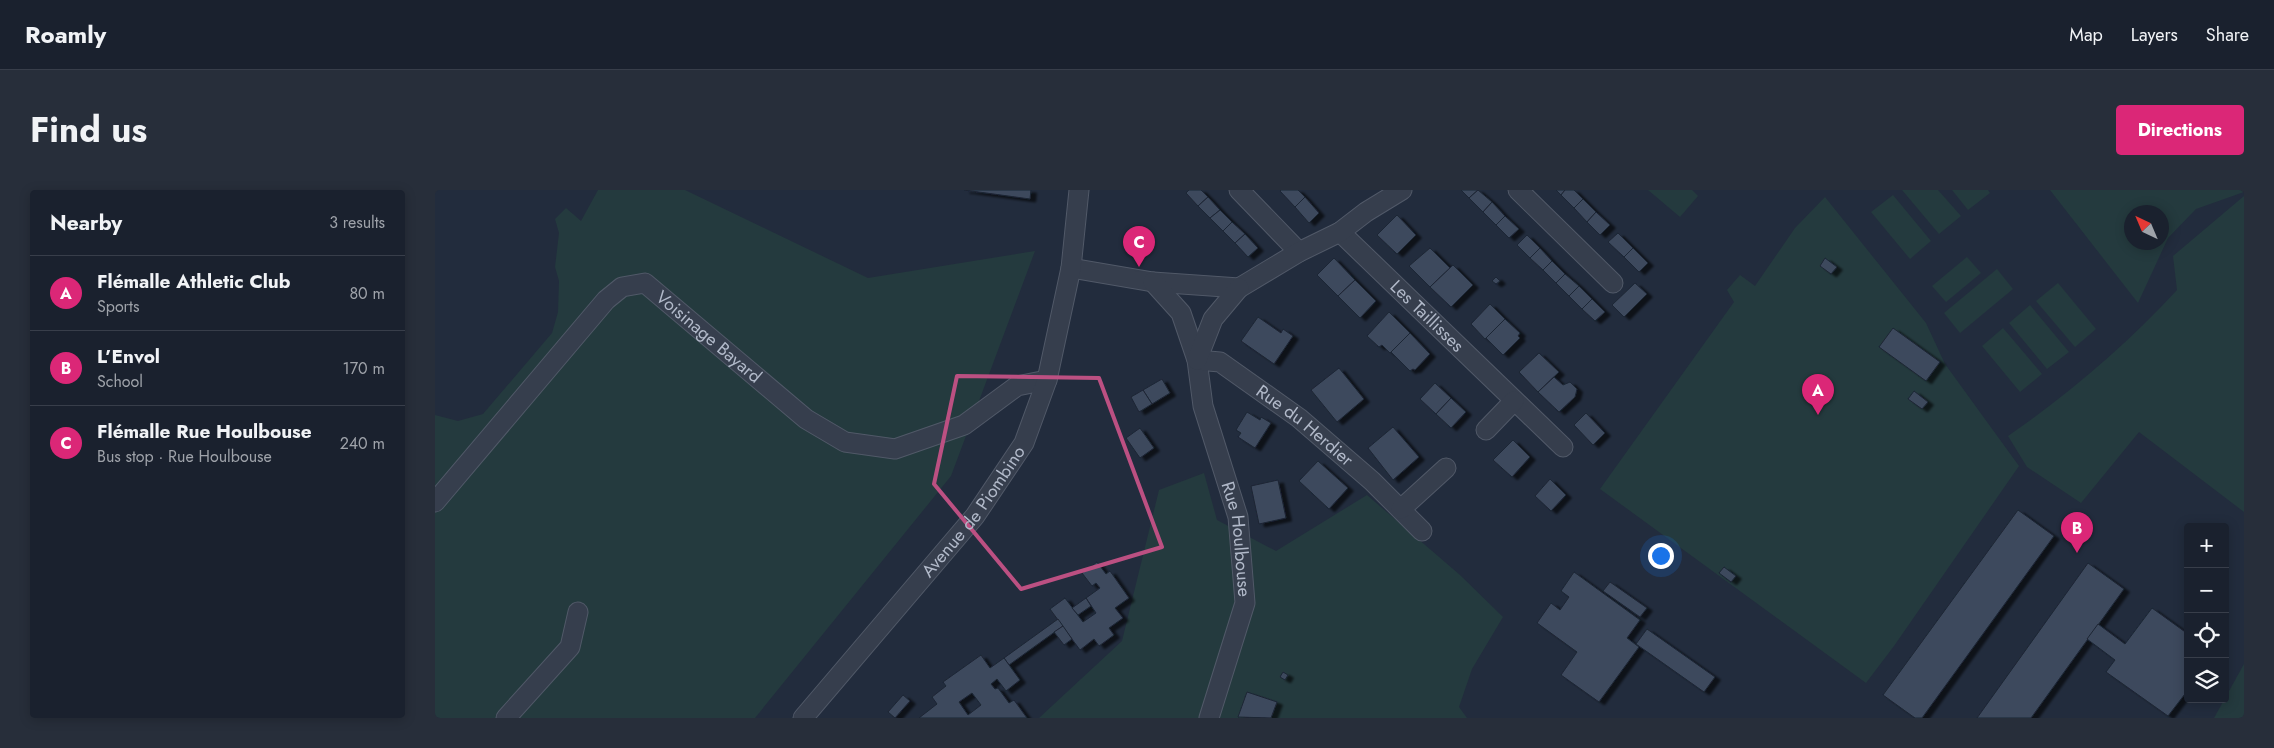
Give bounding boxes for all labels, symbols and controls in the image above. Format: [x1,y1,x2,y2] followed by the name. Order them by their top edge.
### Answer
[25,17,106,52] text: Roamly
[2069,22,2103,48] text: Map
[2131,22,2178,48] text: Layers
[2206,22,2249,48] text: Share
[30,105,147,155] text: Find us
[2116,105,2244,155] button: Directions
[2124,205,2169,250] north arrow
[50,208,122,238] text: Nearby
[329,211,385,234] text: 3 results
[1123,226,1155,267] pin: C
[97,268,291,295] text: Flémalle Athletic Club
[1384,274,1470,358] street label: Les Taillisses
[60,282,72,305] text: A
[349,282,385,305] text: 80 m
[650,284,767,389] street label: Voisinage Bayard
[97,295,139,318] text: Sports
[97,343,160,370] text: L’Envol
[61,357,71,380] text: B
[343,357,385,380] text: 170 m
[97,370,143,393] text: School
[1802,374,1834,415] pin: A
[1251,378,1360,473] street label: Rue du Herdier
[97,418,312,445] text: Flémalle Rue Houlbouse
[60,432,72,455] text: C
[340,432,385,455] text: 240 m
[915,440,1032,583] street label: Avenue de Piombino
[97,445,272,468] text: Bus stop · Rue Houlbouse
[1215,478,1257,598] street label: Rue Houlbouse
[2061,512,2093,553] pin: B
[2184,523,2229,703] map controls
[2184,523,2229,568] button: +
[1648,543,1674,569] your location
[2184,568,2229,613] button: −
[2184,613,2229,658] button: locate
[2184,658,2229,703] button: layers

